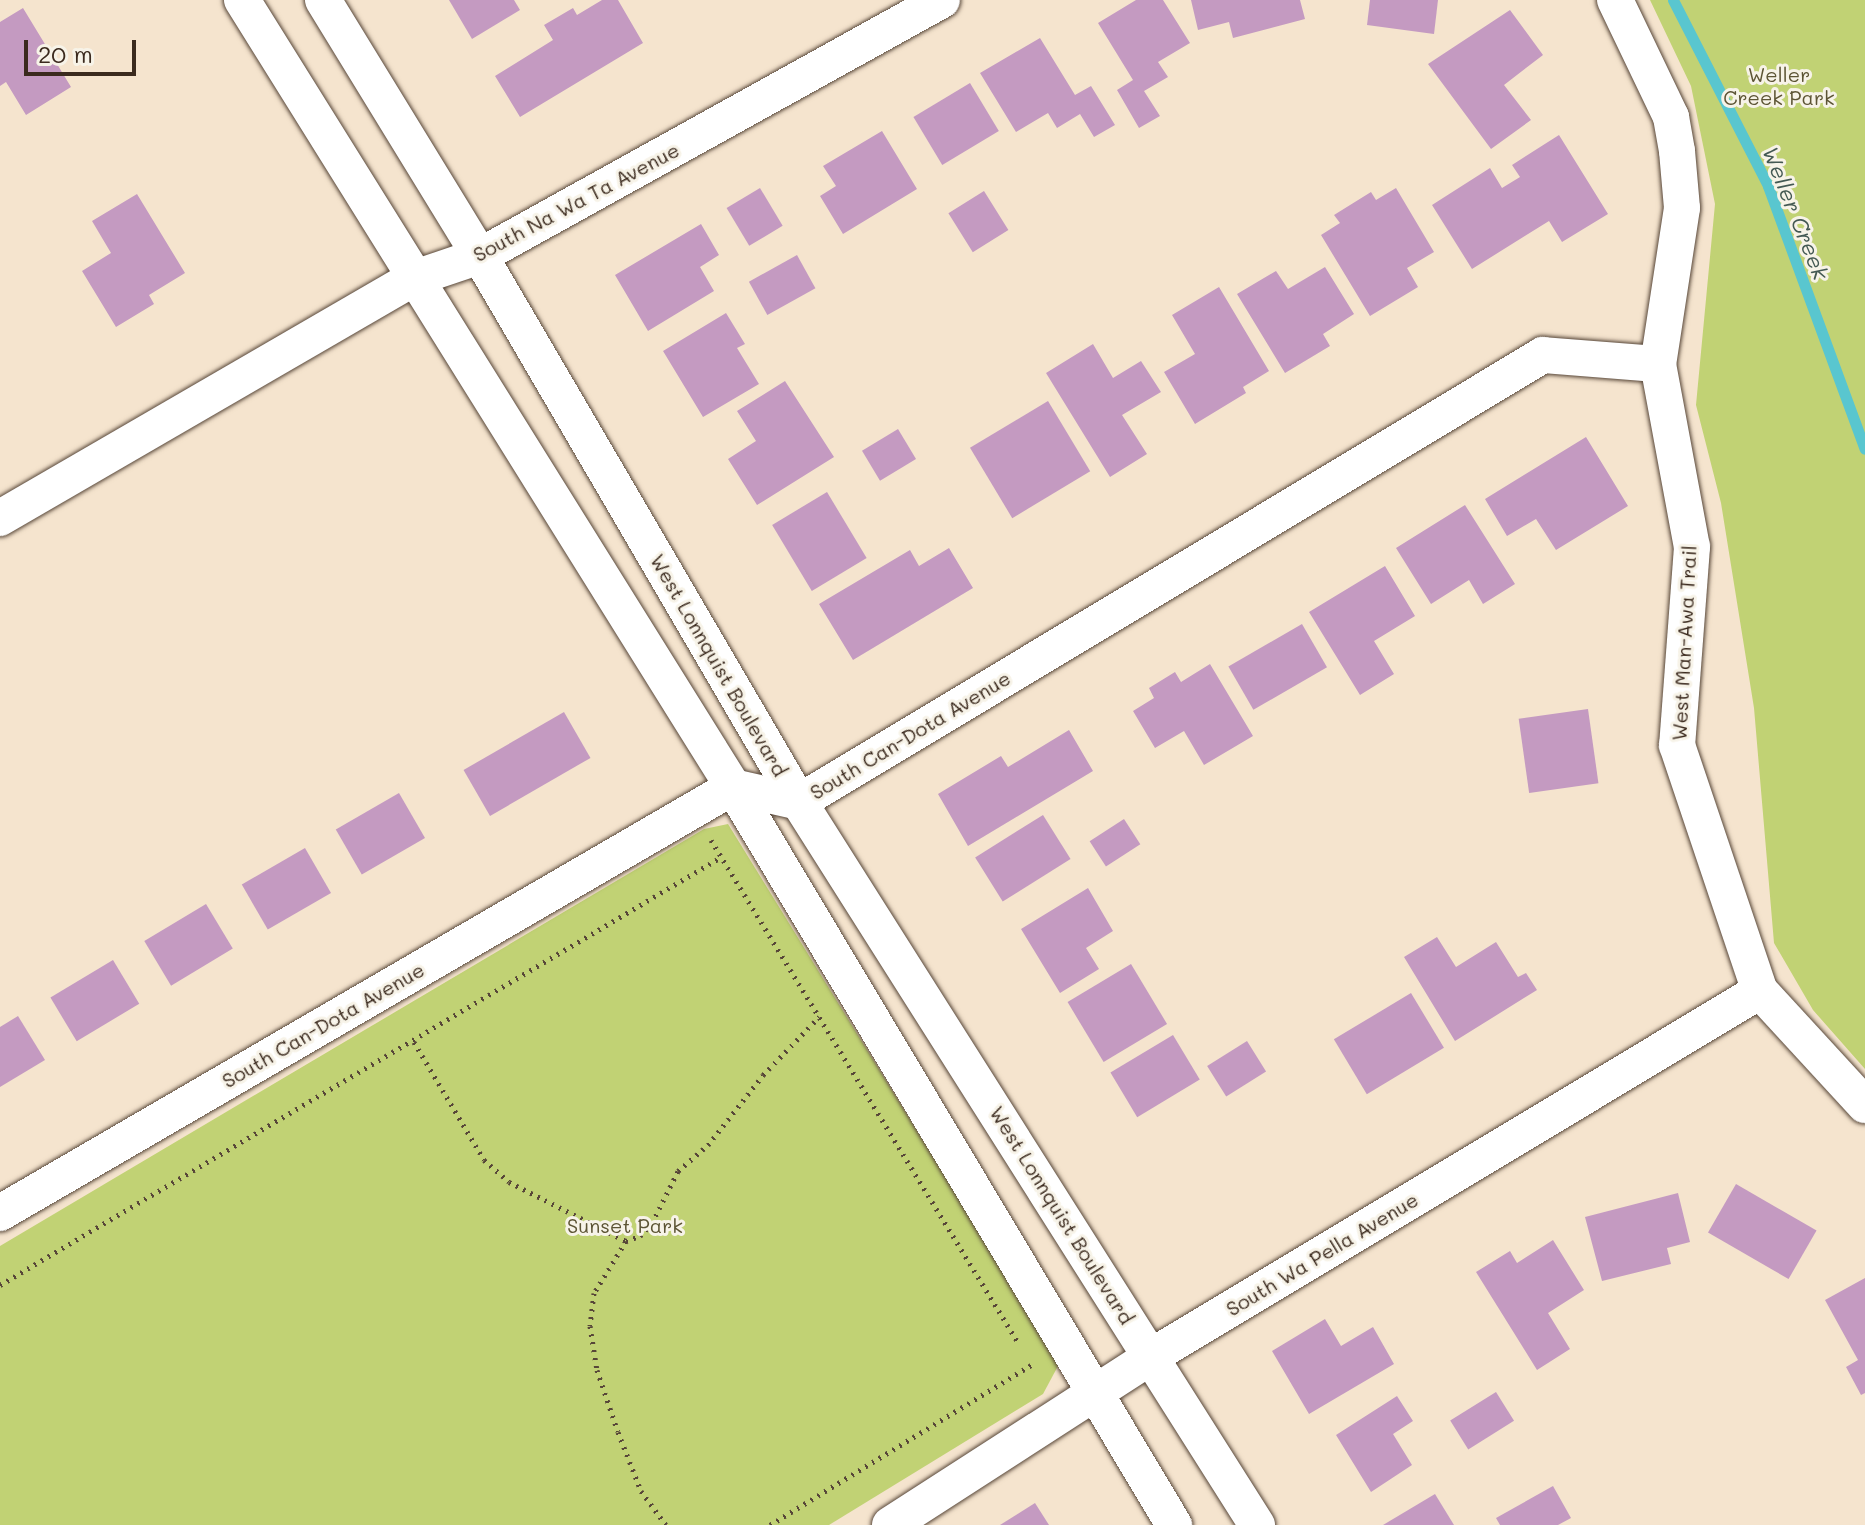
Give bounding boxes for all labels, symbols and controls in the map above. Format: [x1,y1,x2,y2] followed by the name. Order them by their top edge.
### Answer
[28,24,140,74] scale bar
[38,38,93,69] text: 20 m
[1723,63,1835,110] park label: Weller Creek Park
[469,137,683,267] street label: South Na Wa Ta Avenue
[1757,143,1835,283] water label: Weller Creek
[1667,545,1701,741] street label: West Man-Awa Trail
[645,550,793,780] street label: West Lonnquist Boulevard
[806,666,1014,804] street label: South Can-Dota Avenue
[218,957,428,1093] street label: South Can-Dota Avenue
[985,1102,1139,1328] street label: West Lonnquist Boulevard
[1222,1187,1422,1321] street label: South Wa Pella Avenue
[567,1213,683,1237] park label: Sunset Park

